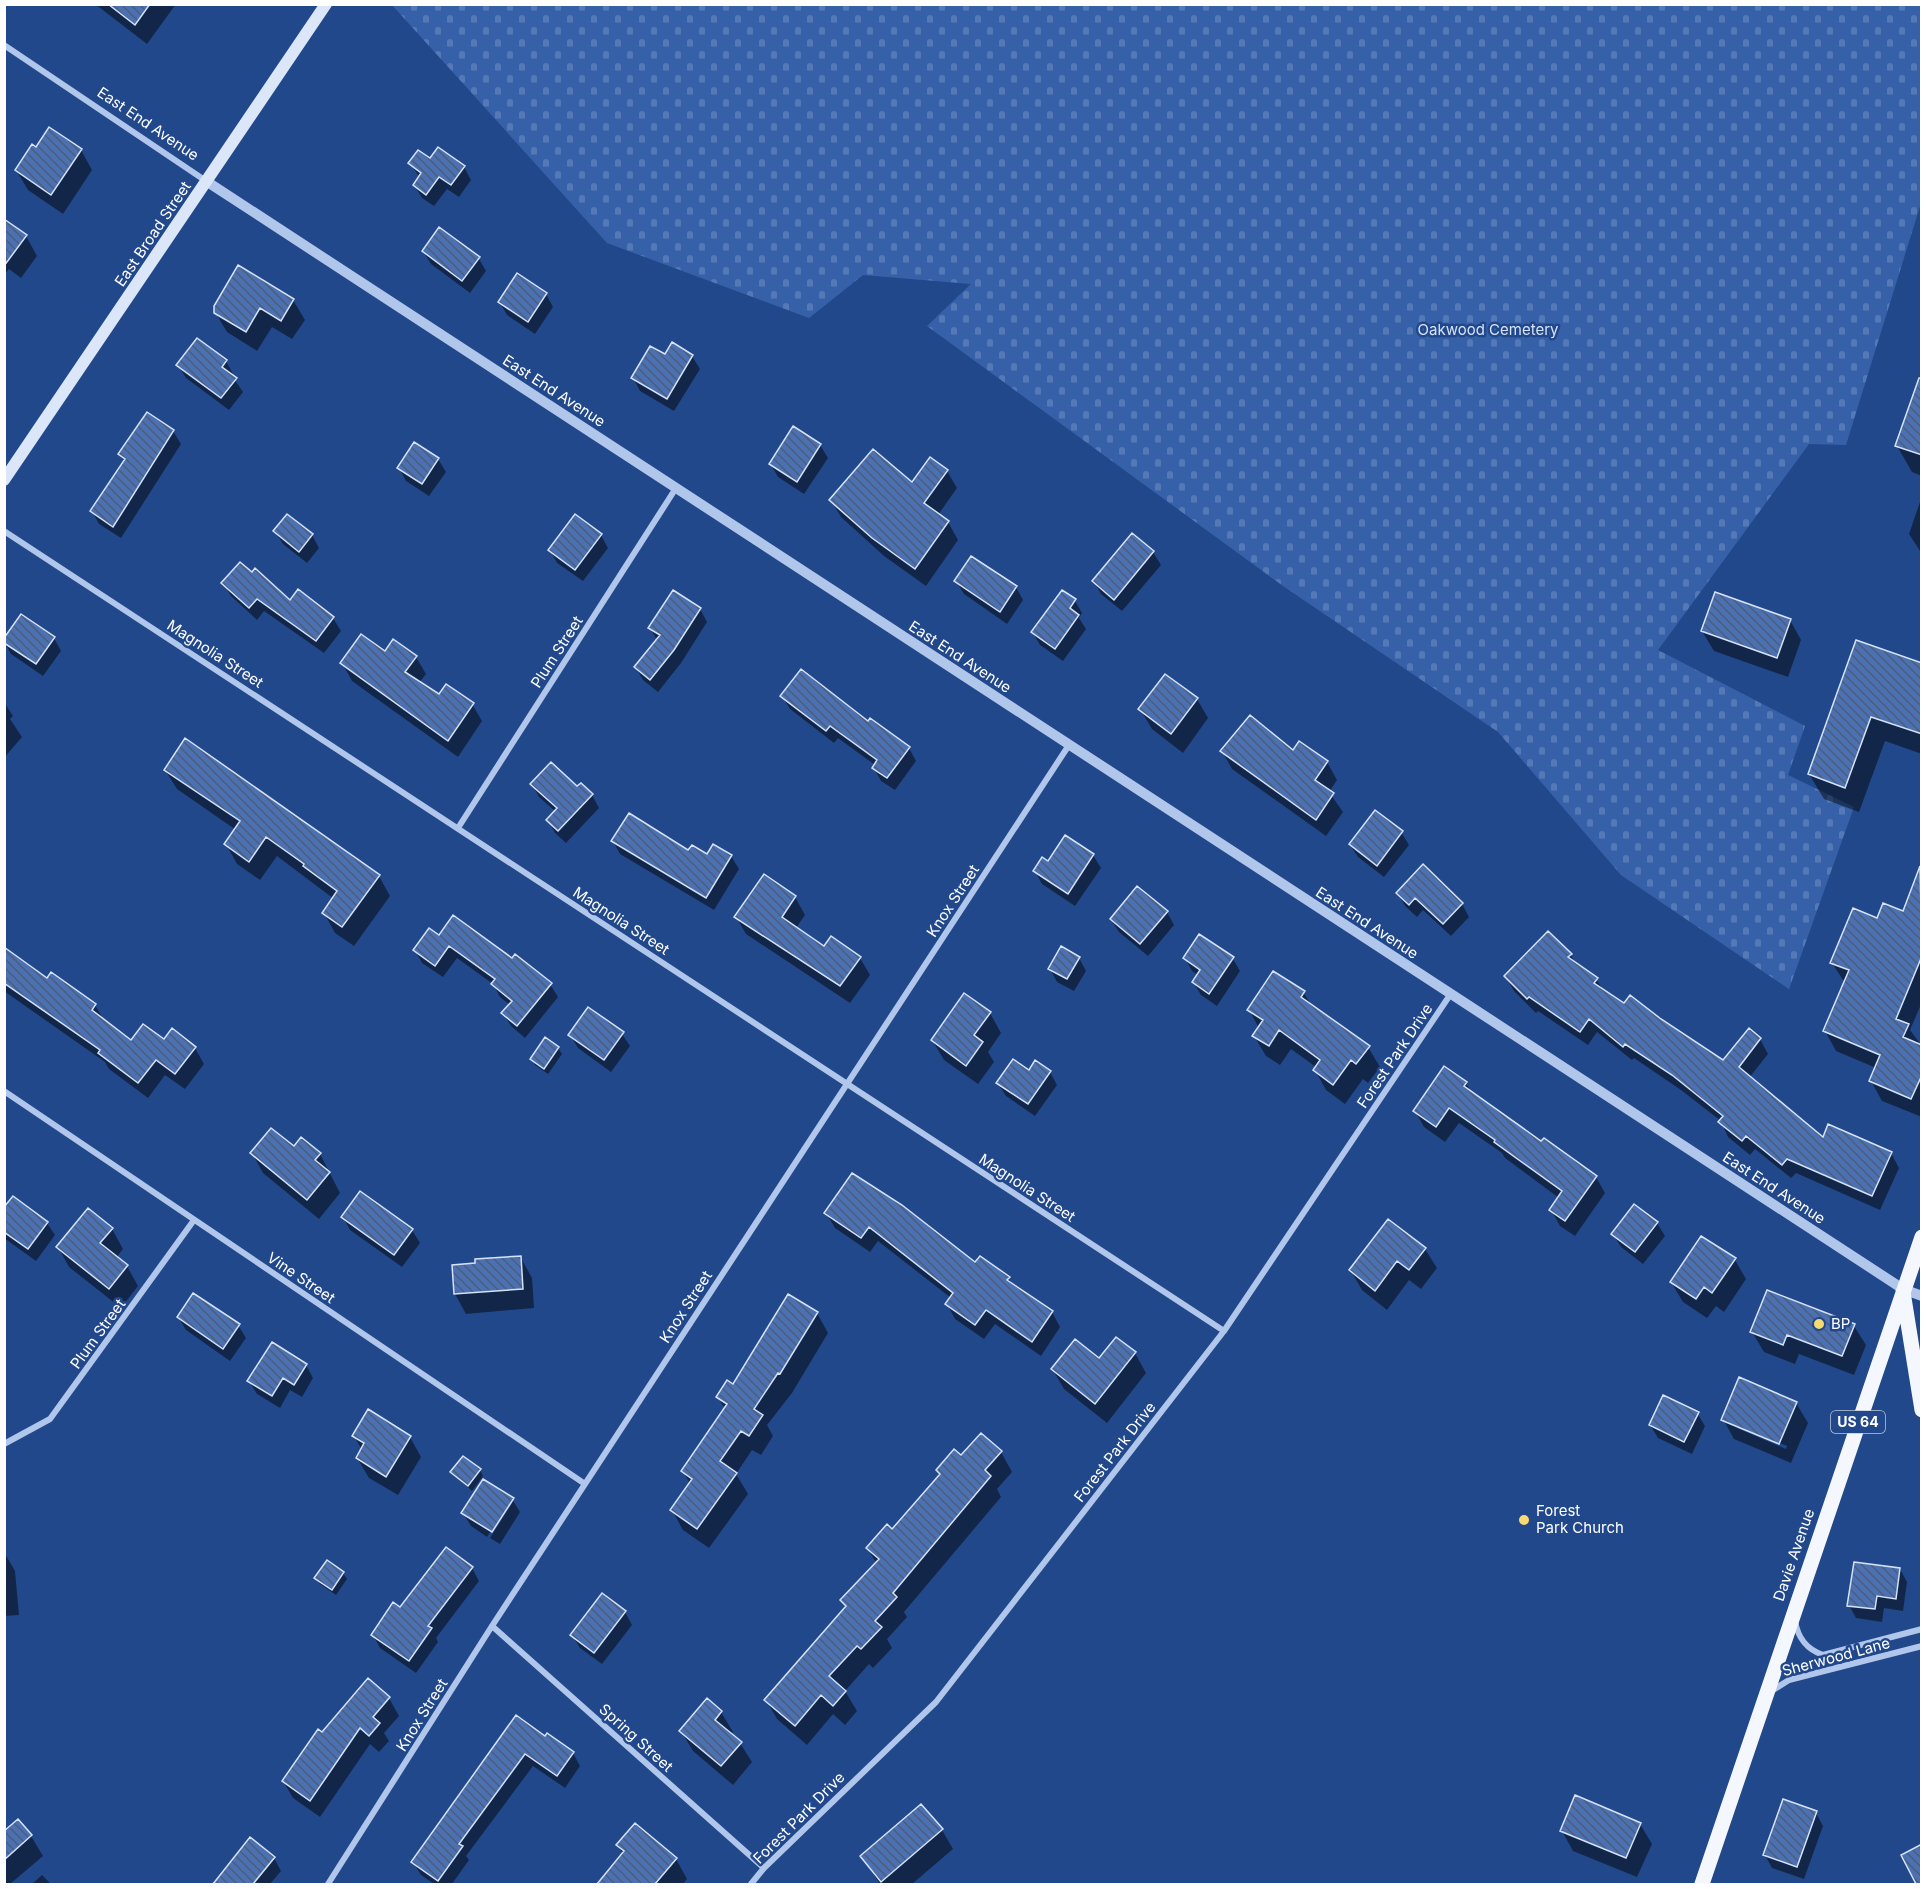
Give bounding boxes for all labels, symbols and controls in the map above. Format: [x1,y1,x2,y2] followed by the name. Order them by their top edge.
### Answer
[94,83,203,165] street label: East End Avenue
[110,177,195,290] street label: East Broad Street
[1418,320,1559,339] park label: Oakwood Cemetery
[499,350,609,431] street label: East End Avenue
[526,612,587,691] street label: Plum Street
[163,615,267,692] street label: Magnolia Street
[905,616,1015,697] street label: East End Avenue
[922,861,983,940] street label: Knox Street
[569,882,673,959] street label: Magnolia Street
[1312,882,1422,963] street label: East End Avenue
[1353,1000,1437,1112] street label: Forest Park Drive
[1719,1147,1829,1228] street label: East End Avenue
[975,1149,1079,1226] street label: Magnolia Street
[264,1248,339,1307] street label: Vine Street
[655,1267,716,1346] street label: Knox Street
[66,1295,129,1372] street label: Plum Street
[1831,1314,1850,1333] place label: BP
[1812,1317,1826,1331] marker: BP
[1070,1398,1160,1506] street label: Forest Park Drive
[1831,1411,1885,1433] road number: US 64
[1536,1501,1624,1537] place label: Forest Park Church
[1769,1506,1818,1604] street label: Davie Avenue
[1517,1513,1531,1527] marker: Forest Park Church
[1780,1633,1892,1680] street label: Sherwood Lane
[392,1675,451,1755] street label: Knox Street
[595,1699,677,1776] street label: Spring Street
[749,1768,848,1867] street label: Forest Park Drive

